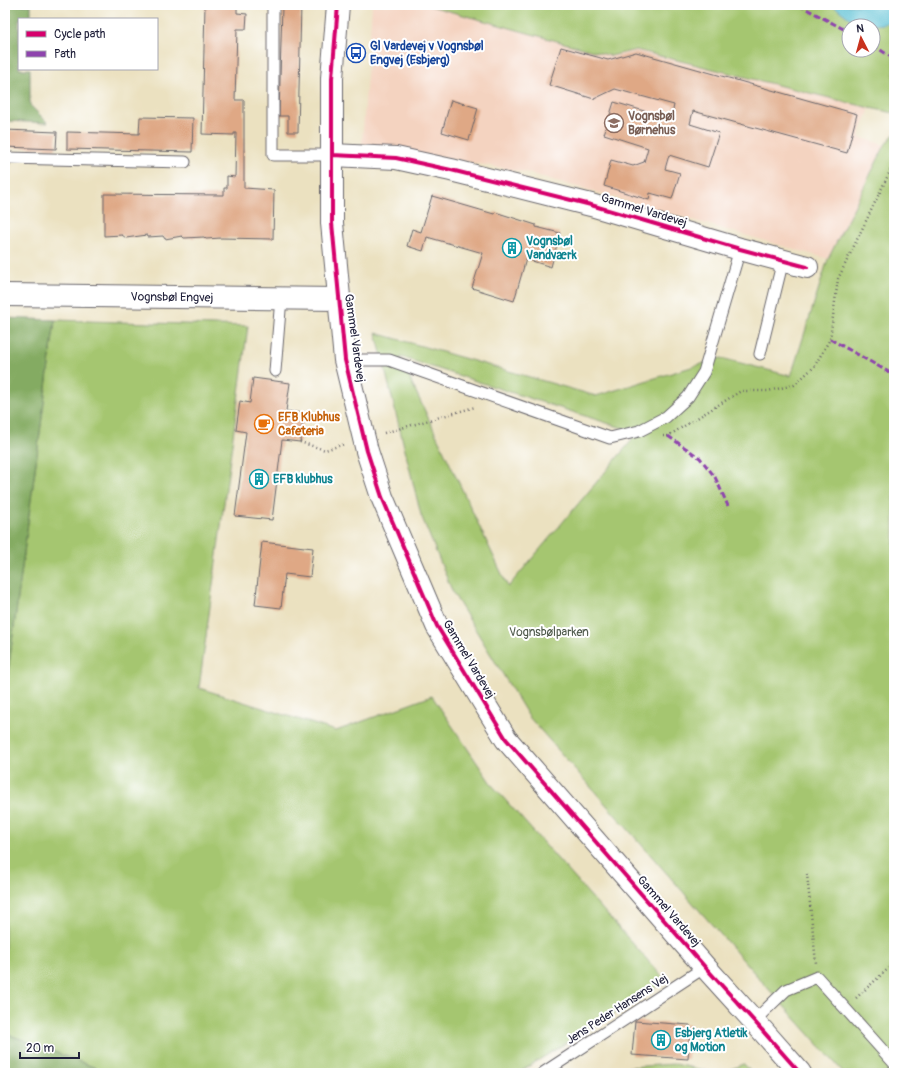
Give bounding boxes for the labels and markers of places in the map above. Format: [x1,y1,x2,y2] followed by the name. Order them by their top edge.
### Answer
[370,39,484,68] place label: Gl Vardevej v Vognsbøl Engvej (Esbjerg)
[345,42,367,64] bus stop icon: Gl Vardevej v Vognsbøl Engvej (Esbjerg)
[628,109,676,138] place label: Vognsbøl Børnehus
[603,112,625,134] school or university icon: Vognsbøl Børnehus
[526,234,578,263] place label: Vognsbøl Vandværk
[501,237,523,259] building icon: Vognsbøl Vandværk
[278,410,341,439] place label: EFB Klubhus Cafeteria
[253,413,275,435] cafe icon: EFB Klubhus Cafeteria
[248,468,270,490] building icon: EFB klubhus
[273,472,333,487] place label: EFB klubhus
[674,1026,748,1055] place label: Esbjerg Atletik og Motion
[650,1029,672,1051] building icon: Esbjerg Atletik og Motion

